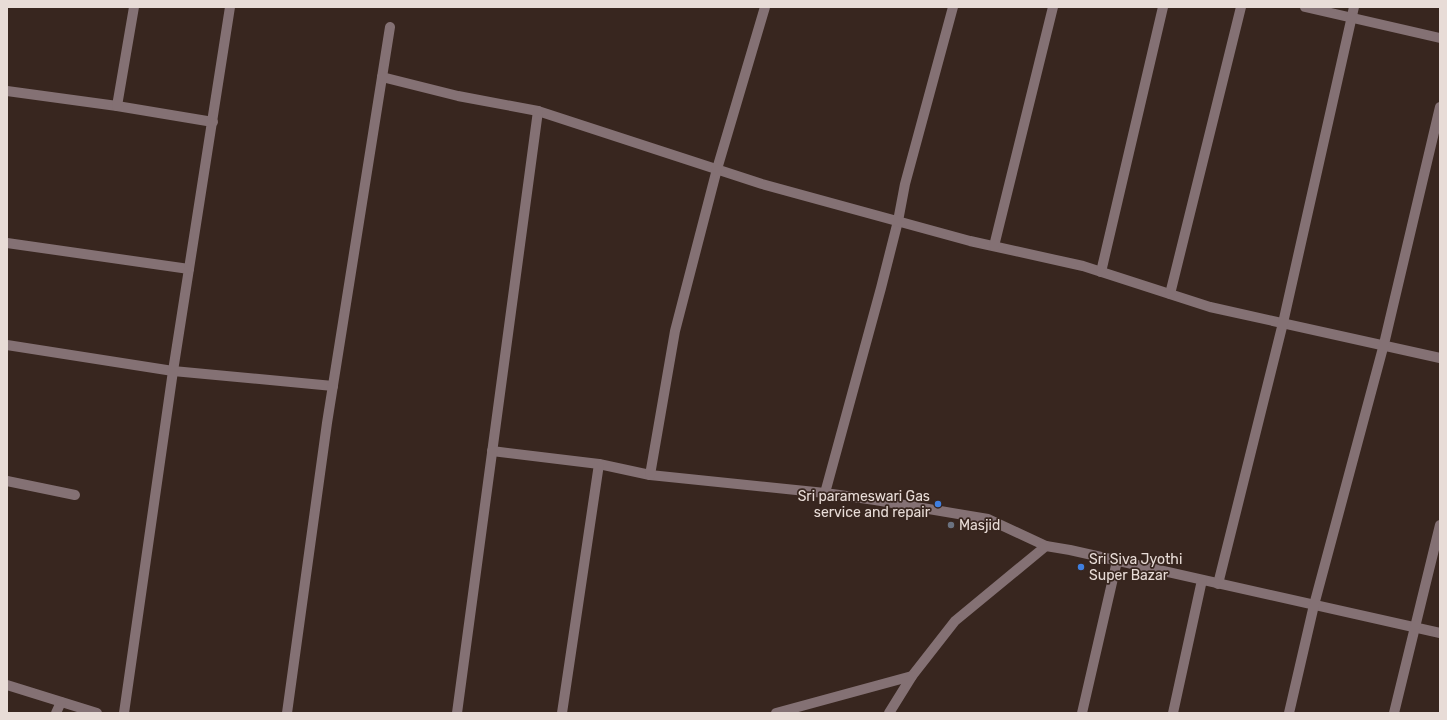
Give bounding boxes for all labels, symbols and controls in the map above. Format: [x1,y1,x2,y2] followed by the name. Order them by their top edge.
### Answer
[798,488,931,521] place label: Sri parameswari Gas service and repair
[933,499,943,509] marker: Sri parameswari Gas service and repair
[959,517,1000,534] place label: Masjid
[946,520,956,530] marker: Masjid
[1089,551,1182,584] place label: Sri Siva Jyothi Super Bazar
[1076,562,1086,572] marker: Sri Siva Jyothi Super Bazar

